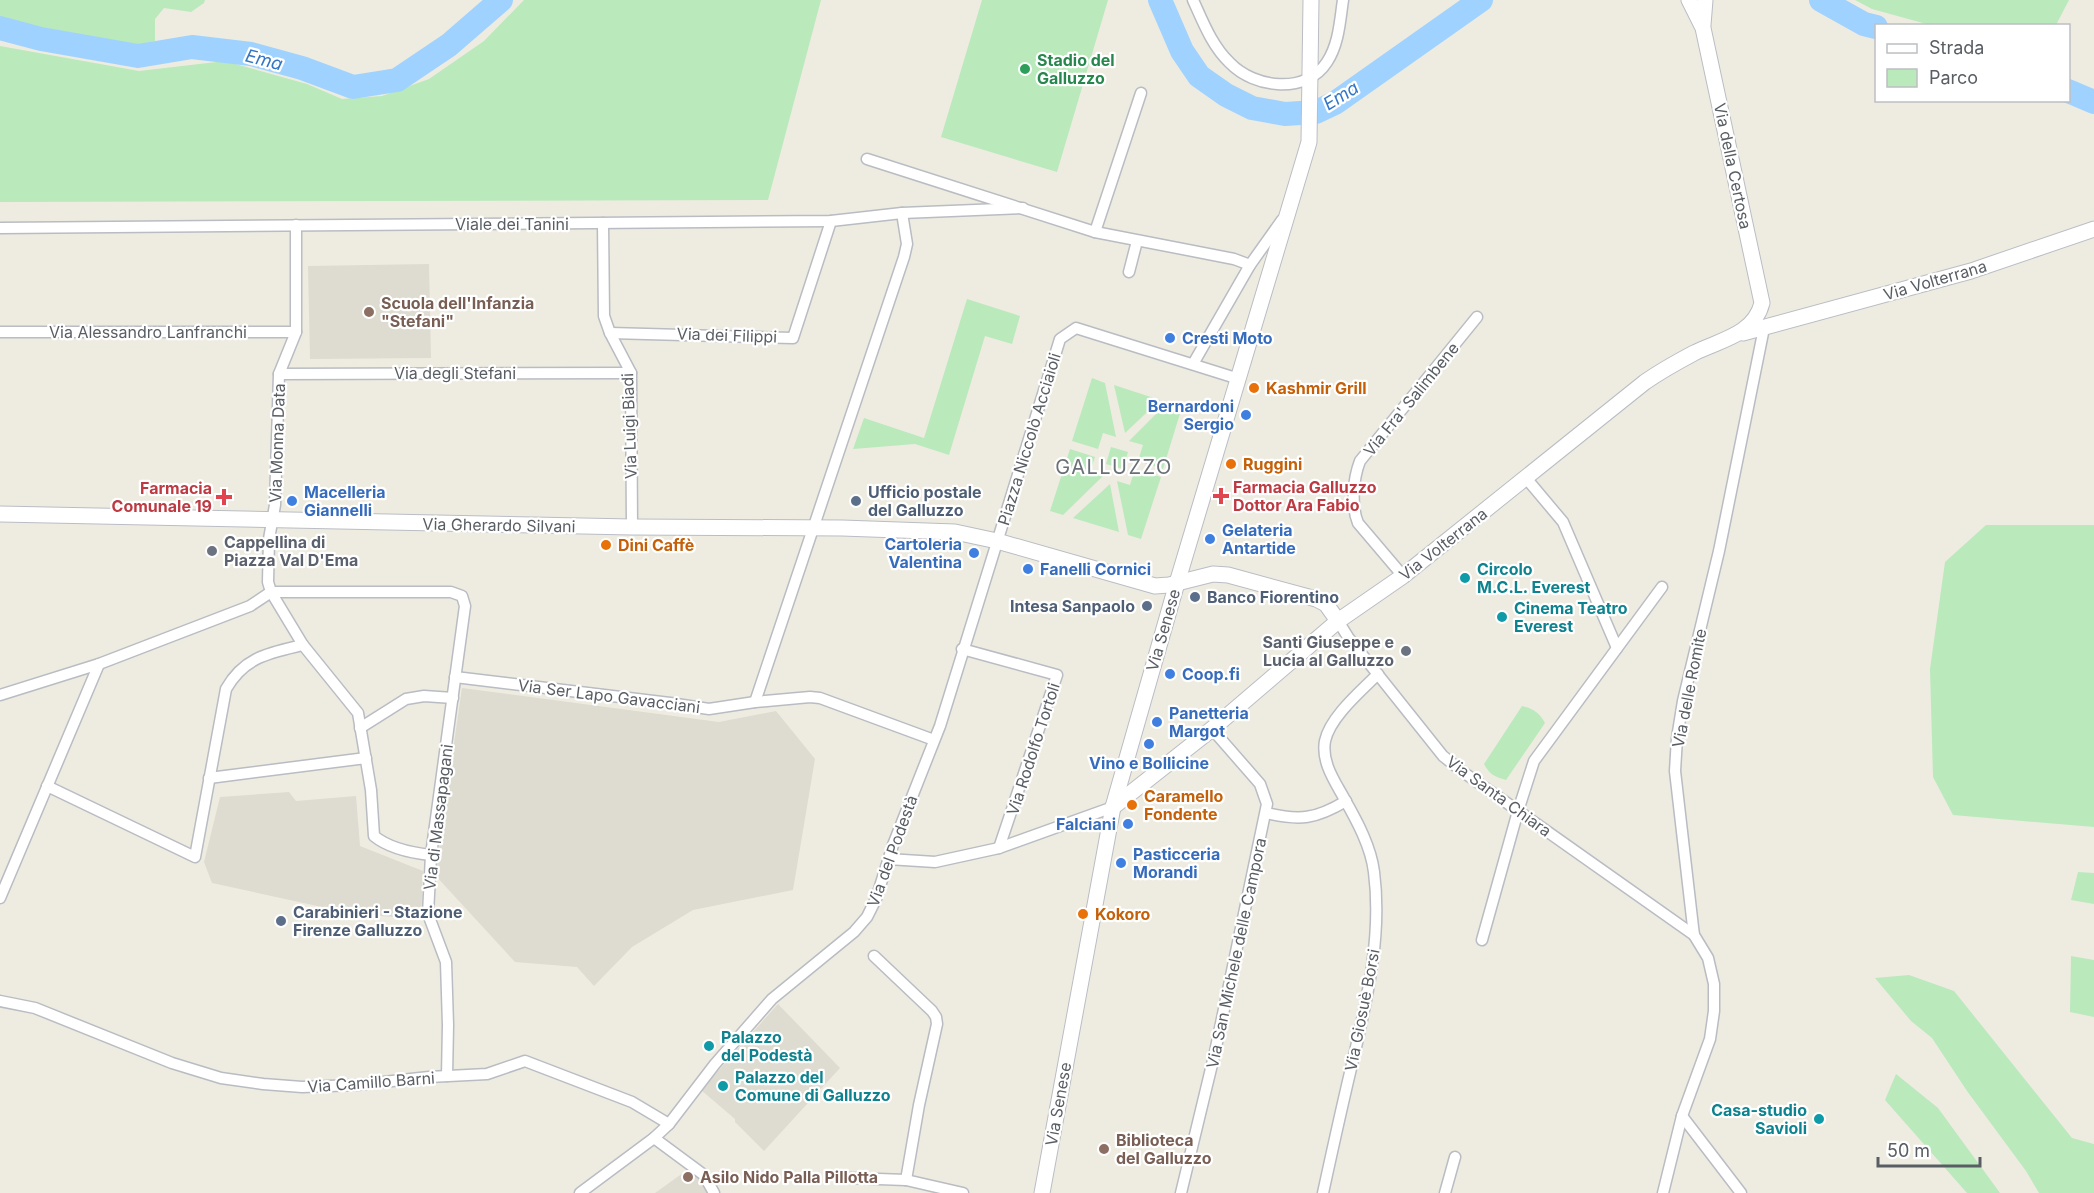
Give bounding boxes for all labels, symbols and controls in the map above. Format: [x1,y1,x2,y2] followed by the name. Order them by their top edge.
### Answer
[1875,24,2070,102] legend
[1929,37,1984,58] text: Strada
[243,45,285,75] water label: Ema
[1037,50,1115,88] place label: Stadio del Galluzzo
[1018,62,1032,76] marker: Stadio del Galluzzo
[1929,67,1978,88] text: Parco
[1319,77,1362,114] water label: Ema
[1710,101,1756,231] street label: Via della Certosa
[455,214,569,234] street label: Viale dei Tanini
[1881,256,1989,304] street label: Via Volterrana
[381,293,534,331] place label: Scuola dell'Infanzia "Stefani"
[362,305,376,319] marker: Scuola dell'Infanzia "Stefani"
[49,322,247,342] street label: Via Alessandro Lanfranchi
[676,323,778,347] street label: Via dei Filippi
[1182,328,1273,348] place label: Cresti Moto
[1163,331,1177,345] marker: Cresti Moto
[1359,338,1463,460] street label: Via Fra' Salimbene
[993,350,1065,528] street label: Piazza Niccolò Acciaioli
[394,363,516,383] street label: Via degli Stefani
[617,373,641,479] street label: Via Luigi Biadi
[1266,378,1367,398] place label: Kashmir Grill
[1247,381,1261,395] marker: Kashmir Grill
[265,383,289,503] street label: Via Monna Data
[1148,396,1234,434] place label: Bernardoni Sergio
[1239,408,1253,422] marker: Bernardoni Sergio
[1243,454,1302,474] place label: Ruggini
[1055,455,1173,479] district label: GALLUZZO
[1224,457,1238,471] marker: Ruggini
[1233,477,1377,515] place label: Farmacia Galluzzo Dottor Ara Fabio
[112,478,212,516] place label: Farmacia Comunale 19
[304,482,386,520] place label: Macelleria Giannelli
[868,482,982,520] place label: Ufficio postale del Galluzzo
[1214,489,1228,503] marker: Farmacia Galluzzo Dottor Ara Fabio
[217,490,231,504] marker: Farmacia Comunale 19
[285,494,299,508] marker: Macelleria Giannelli
[849,494,863,508] marker: Ufficio postale del Galluzzo
[1395,503,1491,585] street label: Via Volterrana
[422,514,576,536] street label: Via Gherardo Silvani
[1222,520,1296,558] place label: Gelateria Antartide
[224,532,358,570] place label: Cappellina di Piazza Val D'Ema
[1203,532,1217,546] marker: Gelateria Antartide
[884,534,962,572] place label: Cartoleria Valentina
[618,535,694,555] place label: Dini Caffè
[599,538,613,552] marker: Dini Caffè
[205,544,219,558] marker: Cappellina di Piazza Val D'Ema
[967,546,981,560] marker: Cartoleria Valentina
[1040,559,1151,579] place label: Fanelli Cornici
[1477,559,1591,597] place label: Circolo M.C.L. Everest
[1021,562,1035,576] marker: Fanelli Cornici
[1458,571,1472,585] marker: Circolo M.C.L. Everest
[1142,587,1184,673] street label: Via Senese
[1207,587,1339,607] place label: Banco Fiorentino
[1188,590,1202,604] marker: Banco Fiorentino
[1010,596,1135,616] place label: Intesa Sanpaolo
[1514,598,1628,636] place label: Cinema Teatro Everest
[1140,599,1154,613] marker: Intesa Sanpaolo
[1495,610,1509,624] marker: Cinema Teatro Everest
[1668,627,1710,749] street label: Via delle Romite
[1262,632,1394,670] place label: Santi Giuseppe e Lucia al Galluzzo
[1399,644,1413,658] marker: Santi Giuseppe e Lucia al Galluzzo
[1182,664,1240,684] place label: Coop.fi
[1163,667,1177,681] marker: Coop.fi
[517,675,701,717] street label: Via Ser Lapo Gavacciani
[1002,680,1064,818] street label: Via Rodolfo Tortoli
[1169,703,1249,741] place label: Panetteria Margot
[1150,715,1164,729] marker: Panetteria Margot
[1142,737,1156,751] marker: Vino e Bollicine
[419,743,457,891] street label: Via di Massapagani
[1443,751,1555,841] street label: Via Santa Chiara
[1089,753,1209,773] place label: Vino e Bollicine
[1144,786,1224,824] place label: Caramello Fondente
[863,792,921,910] street label: Via del Podestà
[1125,798,1139,812] marker: Caramello Fondente
[1056,814,1116,834] place label: Falciani
[1121,817,1135,831] marker: Falciani
[1202,836,1270,1070] street label: Via San Michele delle Campora
[1133,844,1220,882] place label: Pasticceria Morandi
[1114,856,1128,870] marker: Pasticceria Morandi
[293,902,463,940] place label: Carabinieri - Stazione Firenze Galluzzo
[1095,904,1151,924] place label: Kokoro
[1076,907,1090,921] marker: Kokoro
[274,914,288,928] marker: Carabinieri - Stazione Firenze Galluzzo
[1340,947,1384,1073] street label: Via Giosuè Borsi
[721,1027,813,1065] place label: Palazzo del Podestà
[702,1039,716,1053] marker: Palazzo del Podestà
[1041,1061,1075,1147] street label: Via Senese
[735,1067,891,1105] place label: Palazzo del Comune di Galluzzo
[307,1068,435,1096] street label: Via Camillo Barni
[716,1079,730,1093] marker: Palazzo del Comune di Galluzzo
[1711,1100,1807,1138] place label: Casa-studio Savioli
[1812,1112,1826,1126] marker: Casa-studio Savioli
[1116,1130,1212,1168] place label: Biblioteca del Galluzzo
[1878,1130,1980,1168] scale bar
[1887,1140,1930,1161] text: 50 m
[1097,1142,1111,1156] marker: Biblioteca del Galluzzo
[700,1167,878,1187] place label: Asilo Nido Palla Pillotta
[681,1170,695,1184] marker: Asilo Nido Palla Pillotta

